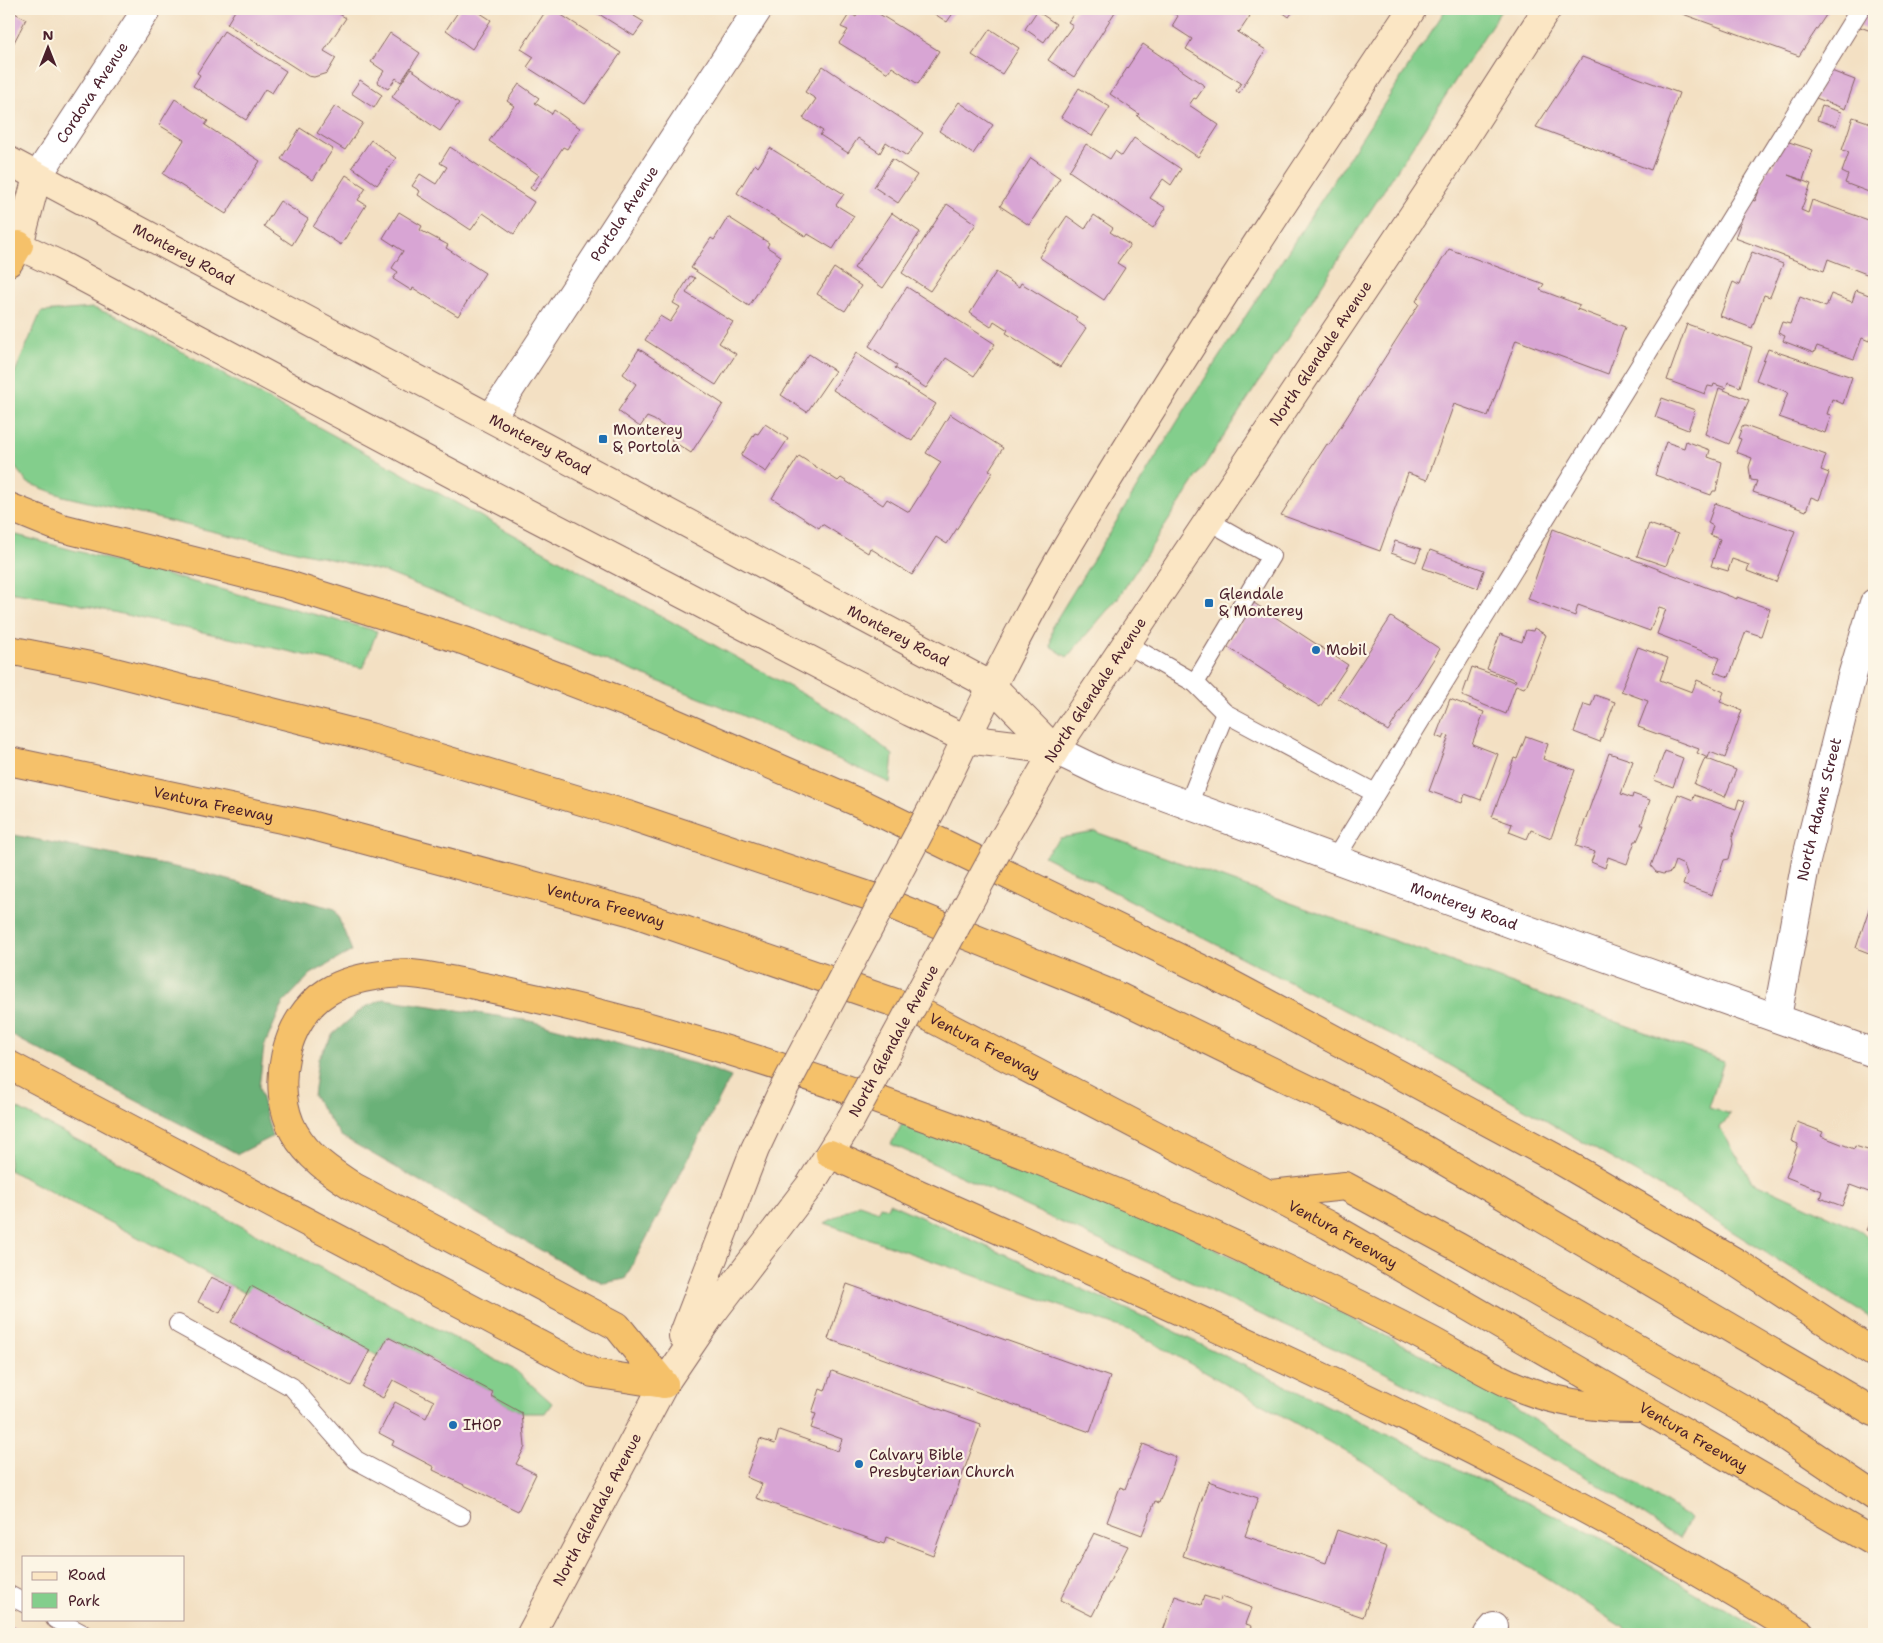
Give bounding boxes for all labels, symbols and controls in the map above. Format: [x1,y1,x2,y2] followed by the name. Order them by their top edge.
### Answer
[22,22,72,72] north arrow
[42,26,54,44] text: N
[52,38,133,147] street label: Cordova Avenue
[586,162,663,266] street label: Portola Avenue
[129,219,239,290] street label: Monterey Road
[1265,277,1376,430] street label: North Glendale Avenue
[486,409,595,480] street label: Monterey Road
[613,420,683,457] place label: Monterey & Portola
[597,433,609,445] marker: Monterey & Portola
[1219,584,1303,621] place label: Glendale & Monterey
[1203,597,1215,609] marker: Glendale & Monterey
[844,600,953,671] street label: Monterey Road
[1040,613,1151,766] street label: North Glendale Avenue
[1326,640,1367,660] place label: Mobil
[1310,644,1322,656] marker: Mobil
[1792,736,1846,883] street label: North Adams Street
[151,782,276,827] street label: Ventura Freeway
[1408,877,1521,935] street label: Monterey Road
[544,879,668,933] street label: Ventura Freeway
[844,961,943,1121] street label: North Glendale Avenue
[925,1008,1044,1083] street label: Ventura Freeway
[1284,1196,1401,1273] street label: Ventura Freeway
[1635,1398,1752,1477] street label: Ventura Freeway
[463,1415,502,1435] place label: IHOP
[447,1419,459,1431] marker: IHOP
[548,1429,646,1590] street label: North Glendale Avenue
[869,1445,1015,1482] place label: Calvary Bible Presbyterian Church
[853,1458,865,1470] marker: Calvary Bible Presbyterian Church
[22,1556,185,1620] legend
[68,1565,106,1585] text: Road
[68,1591,100,1611] text: Park

